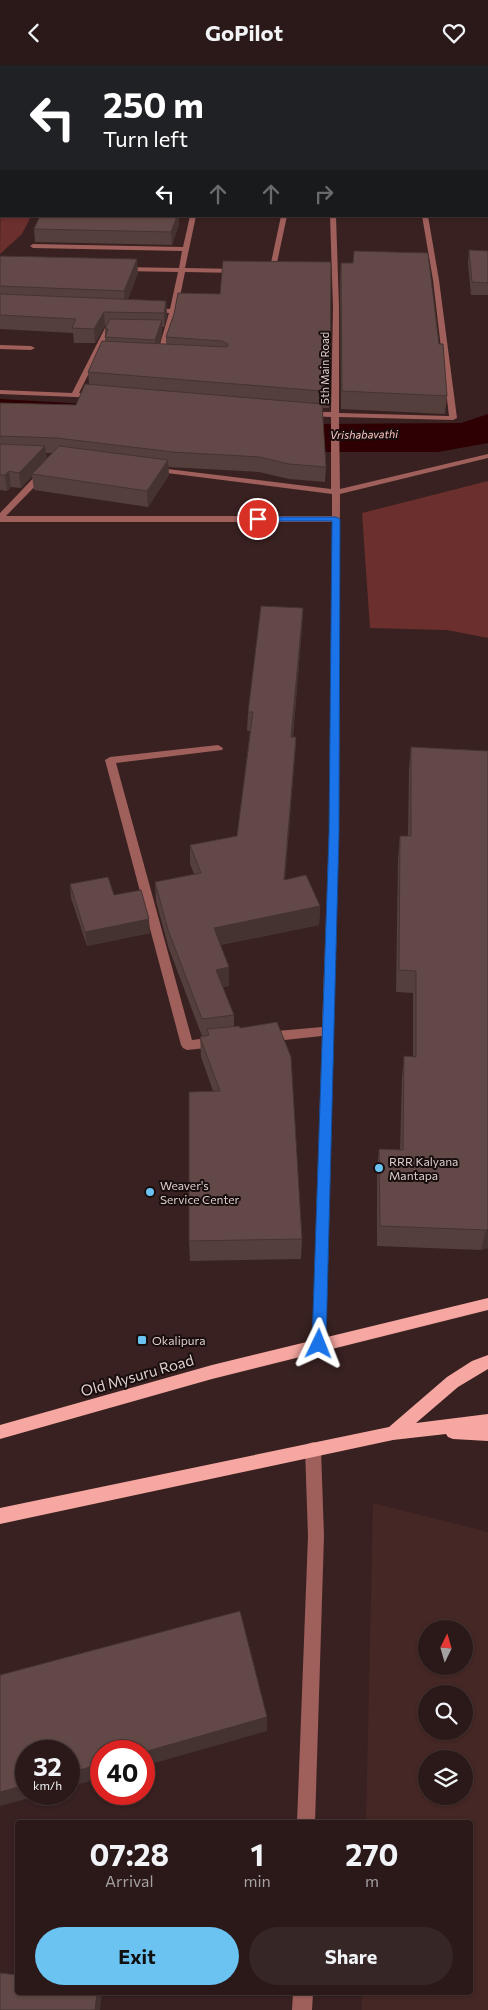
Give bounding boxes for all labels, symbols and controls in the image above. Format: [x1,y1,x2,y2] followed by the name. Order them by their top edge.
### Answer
[20,19,48,47] icon: back
[205,19,283,46] text: GoPilot
[440,19,468,47] icon: heart
[103,82,204,125] text: 250 m
[20,85,85,150] icon: left
[103,125,188,152] text: Turn left
[151,180,179,208] icon: left
[204,180,232,208] icon: ahead
[257,180,285,208] icon: ahead
[310,180,338,208] icon: right
[318,332,331,404] street label: 5th Main Road
[330,427,399,441] water label: Vrishabavathi
[237,498,279,540] pin
[244,505,272,533] icon: arrive
[389,1154,458,1182] place label: RRR Kalyana Mantapa
[373,1162,385,1174] marker: RRR Kalyana Mantapa
[160,1178,240,1206] place label: Weaver's Service Center
[144,1186,156,1198] marker: Weaver's Service Center
[292,1317,344,1369] position arrow
[152,1333,205,1347] place label: Okalipura
[136,1334,148,1346] marker: Okalipura
[78,1350,196,1400] street label: Old Mysuru Road
[418,1620,472,1675] north arrow
[418,1620,473,1805] map controls
[418,1685,473,1740] button: search
[90,1740,155,1805] speed limit sign: 40
[418,1750,473,1805] button: layers
[33,1751,62,1781] text: 32
[33,1778,62,1792] text: km/h
[90,1835,169,1872] text: 07:28
[250,1835,264,1872] text: 1
[345,1835,398,1872] text: 270
[105,1871,153,1890] text: Arrival
[244,1871,271,1890] text: min
[365,1871,379,1890] text: m
[35,1927,239,1985] button: Exit
[249,1927,453,1985] button: Share

